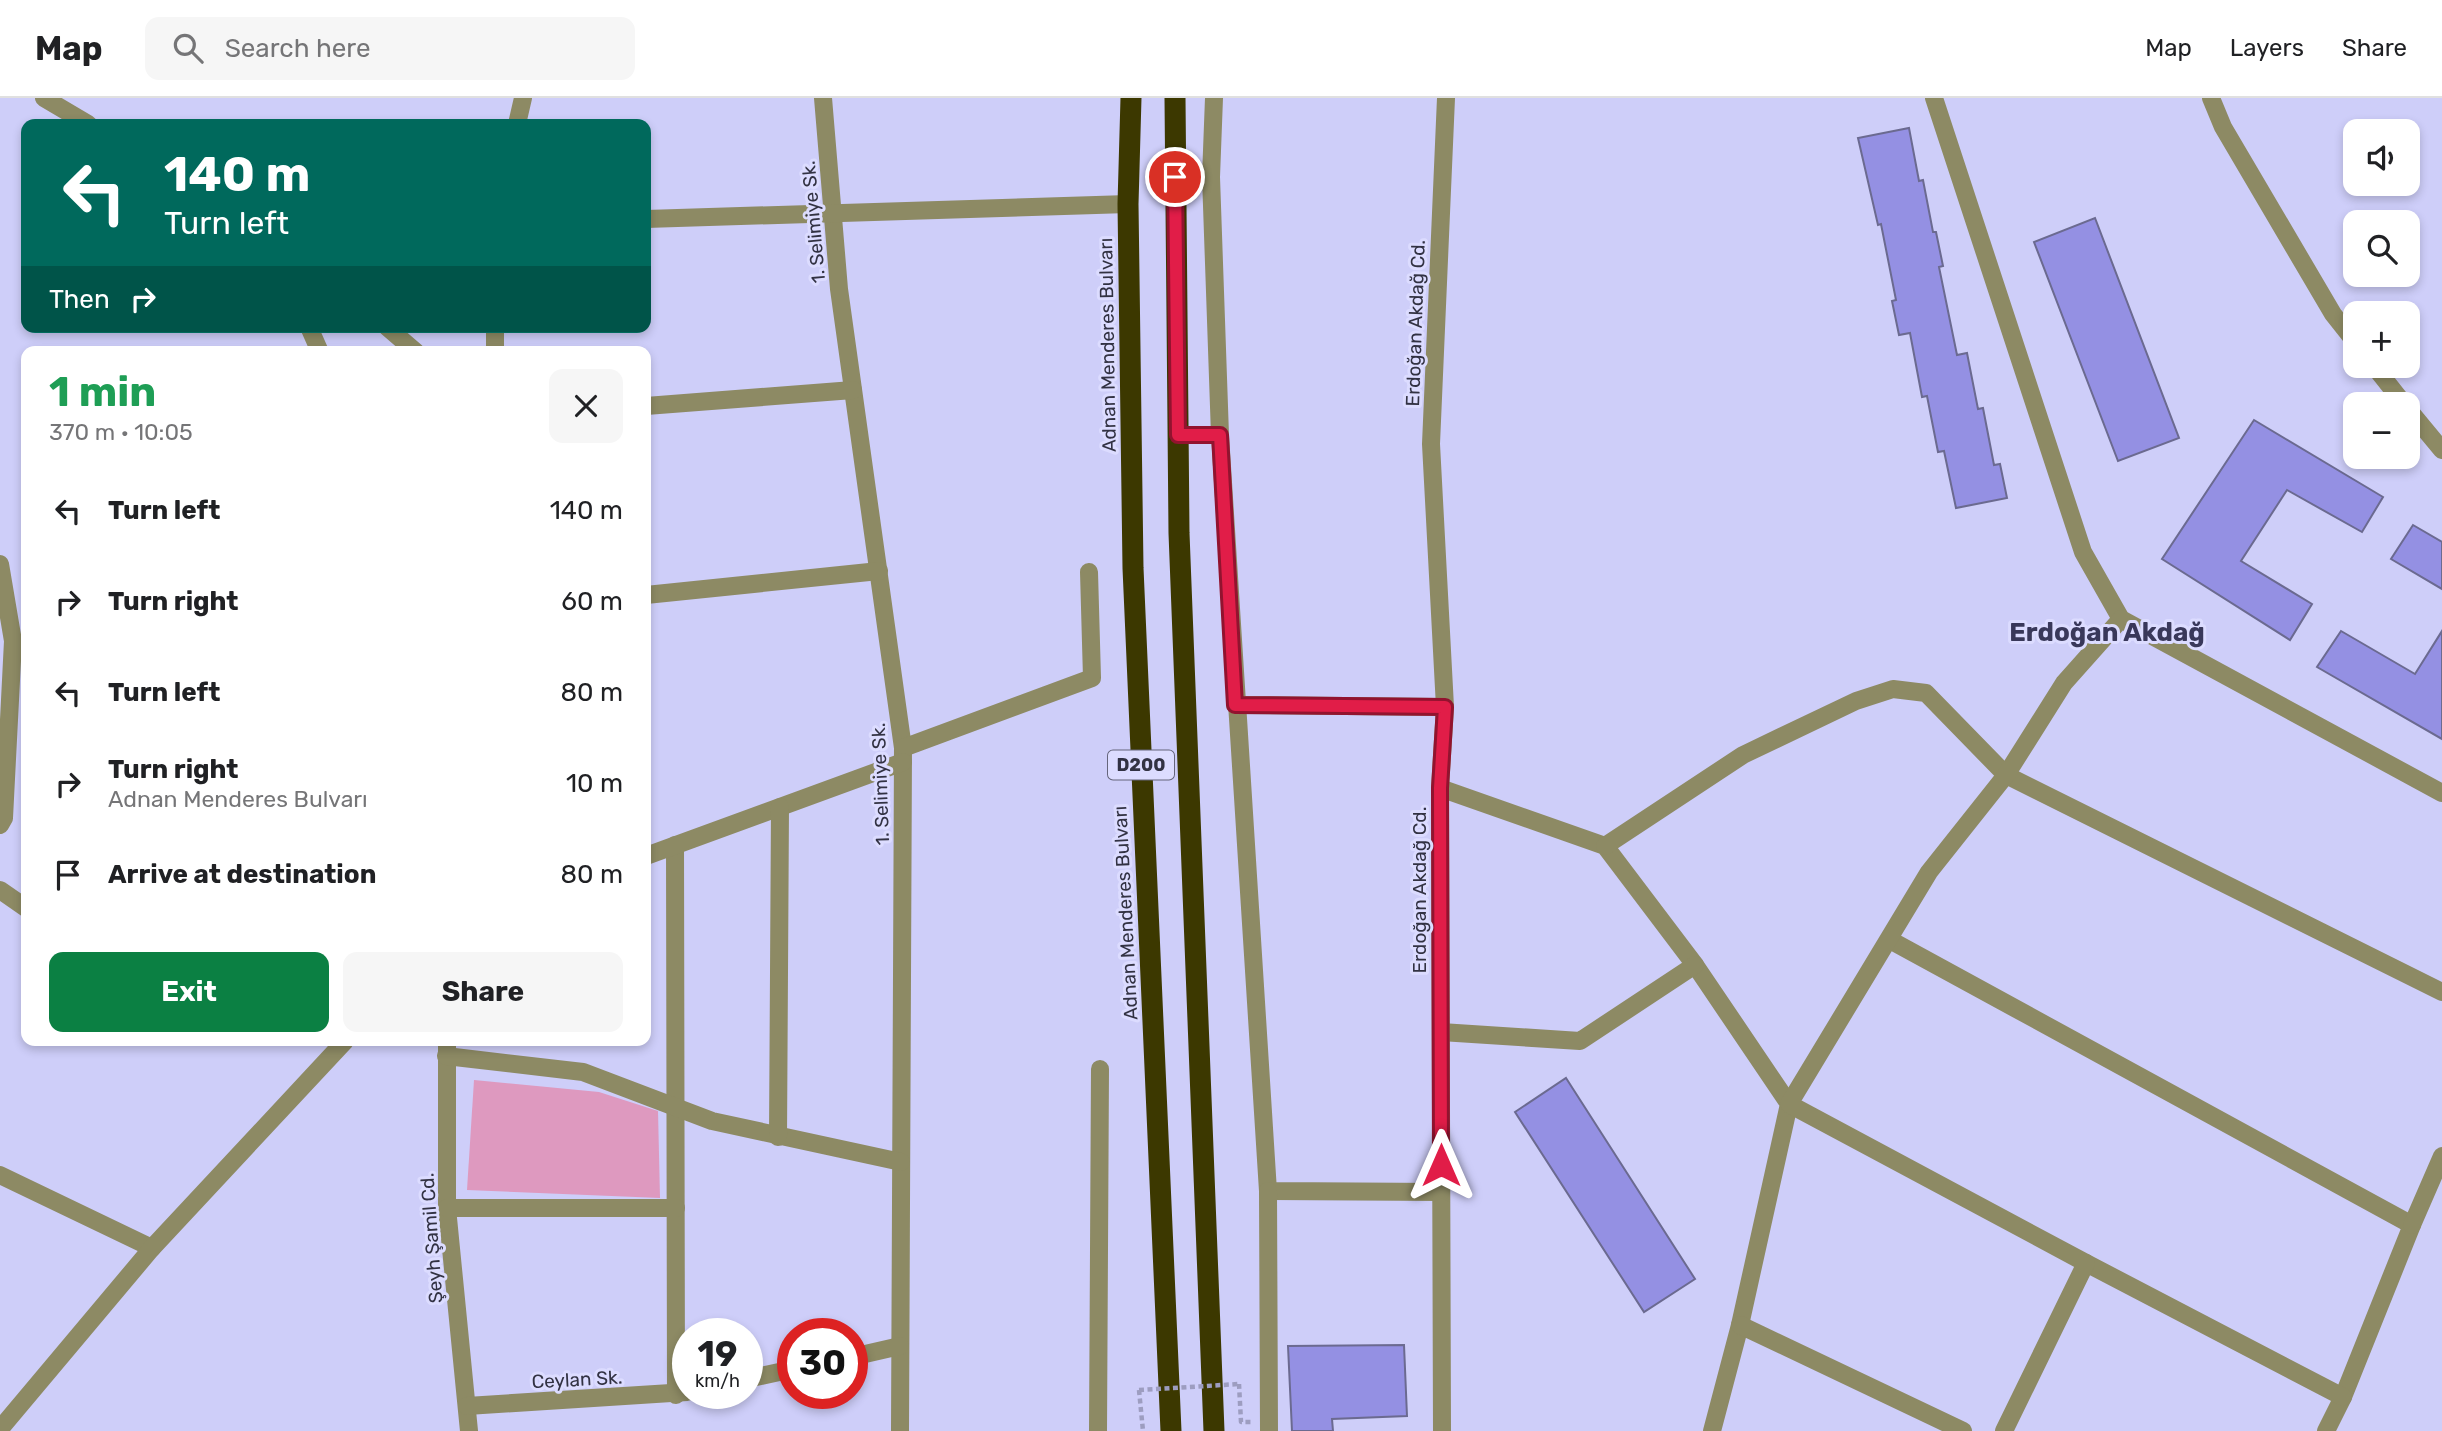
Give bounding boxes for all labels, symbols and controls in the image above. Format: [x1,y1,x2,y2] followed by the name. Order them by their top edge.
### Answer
[145,17,635,80] search box
[35,29,103,68] text: Map
[169,29,207,67] icon: search
[225,33,370,64] text: Search here
[2145,34,2192,62] text: Map
[2230,34,2304,62] text: Layers
[2342,34,2407,62] text: Share
[2343,119,2420,469] map controls
[2343,119,2420,196] button: sound
[164,145,310,203] text: 140 m
[49,147,140,238] icon: left
[1145,147,1205,207] pin
[1156,158,1194,196] icon: arrive
[797,160,830,284] street label: 1. Selimiye Sk.
[164,204,289,242] text: Turn left
[2343,210,2420,287] button: search
[1094,238,1121,452] street label: Adnan Menderes Bulvarı
[1401,239,1430,407] street label: Erdoğan Akdağ Cd.
[124,280,162,318] icon: right
[49,284,110,315] text: Then
[2343,301,2420,378] button: +
[49,367,156,417] text: 1 min
[549,369,623,443] button: close
[2343,392,2420,469] button: −
[49,418,193,446] text: 370 m · 10:05
[49,492,87,530] icon: left
[108,495,220,526] text: Turn left
[550,495,623,526] text: 140 m
[49,583,87,621] icon: right
[108,586,238,617] text: Turn right
[561,586,623,617] text: 60 m
[2009,617,2205,648] district label: Erdoğan Akdağ
[49,674,87,712] icon: left
[108,677,220,708] text: Turn left
[560,677,623,708] text: 80 m
[867,722,894,846] street label: 1. Selimiye Sk.
[1108,750,1174,780] road number: D200
[108,754,238,785] text: Turn right
[49,765,87,803] icon: right
[566,768,623,799] text: 10 m
[108,785,368,813] text: Adnan Menderes Bulvarı
[1108,805,1143,1021] street label: Adnan Menderes Bulvarı
[1408,807,1431,973] street label: Erdoğan Akdağ Cd.
[49,856,87,894] icon: arrive
[108,859,376,890] text: Arrive at destination
[560,859,623,890] text: 80 m
[49,952,329,1032] button: Exit
[343,952,623,1032] button: Share
[1404,1128,1478,1202] position arrow
[415,1172,448,1304] street label: Şeyh Şamil Cd.
[777,1318,868,1409] speed limit sign: 30
[698,1333,737,1375] text: 19
[531,1366,623,1393] street label: Ceylan Sk.
[695,1370,740,1392] text: km/h

